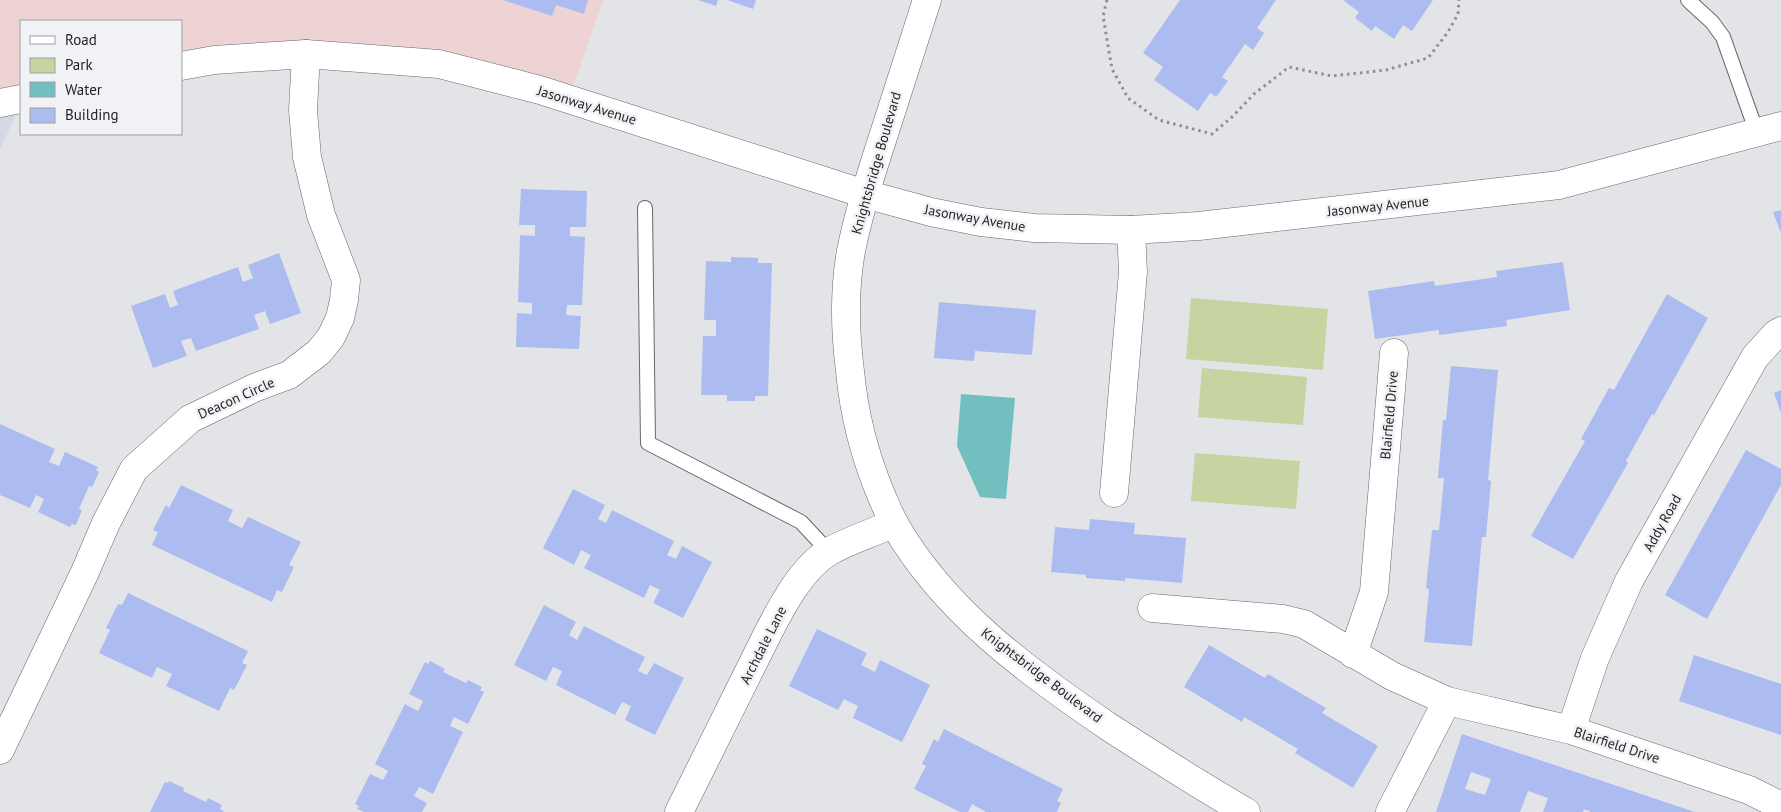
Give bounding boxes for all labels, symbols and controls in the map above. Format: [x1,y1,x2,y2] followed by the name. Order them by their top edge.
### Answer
[20,20,182,135] legend
[65,30,97,49] text: Road
[65,55,93,74] text: Park
[65,80,102,99] text: Water
[534,81,639,129] street label: Jasonway Avenue
[847,90,905,236] street label: Knightsbridge Boulevard
[65,105,119,124] text: Building
[1325,192,1430,220] street label: Jasonway Avenue
[922,200,1027,236] street label: Jasonway Avenue
[1376,370,1402,460] street label: Blairfield Drive
[195,373,277,423] street label: Deacon Circle
[1639,491,1685,555] street label: Addy Road
[736,603,790,687] street label: Archdale Lane
[978,623,1106,727] street label: Knightsbridge Boulevard
[1572,723,1662,767] street label: Blairfield Drive

